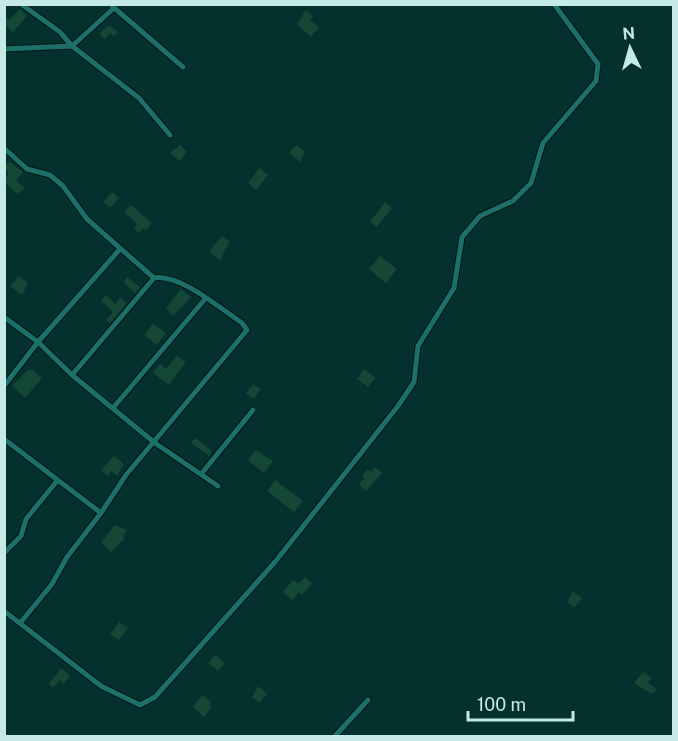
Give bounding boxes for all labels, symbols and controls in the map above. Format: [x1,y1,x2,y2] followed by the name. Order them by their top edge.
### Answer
[600,18,660,78] north arrow
[622,24,636,44] text: N
[468,684,573,722] scale bar
[477,694,526,715] text: 100 m

